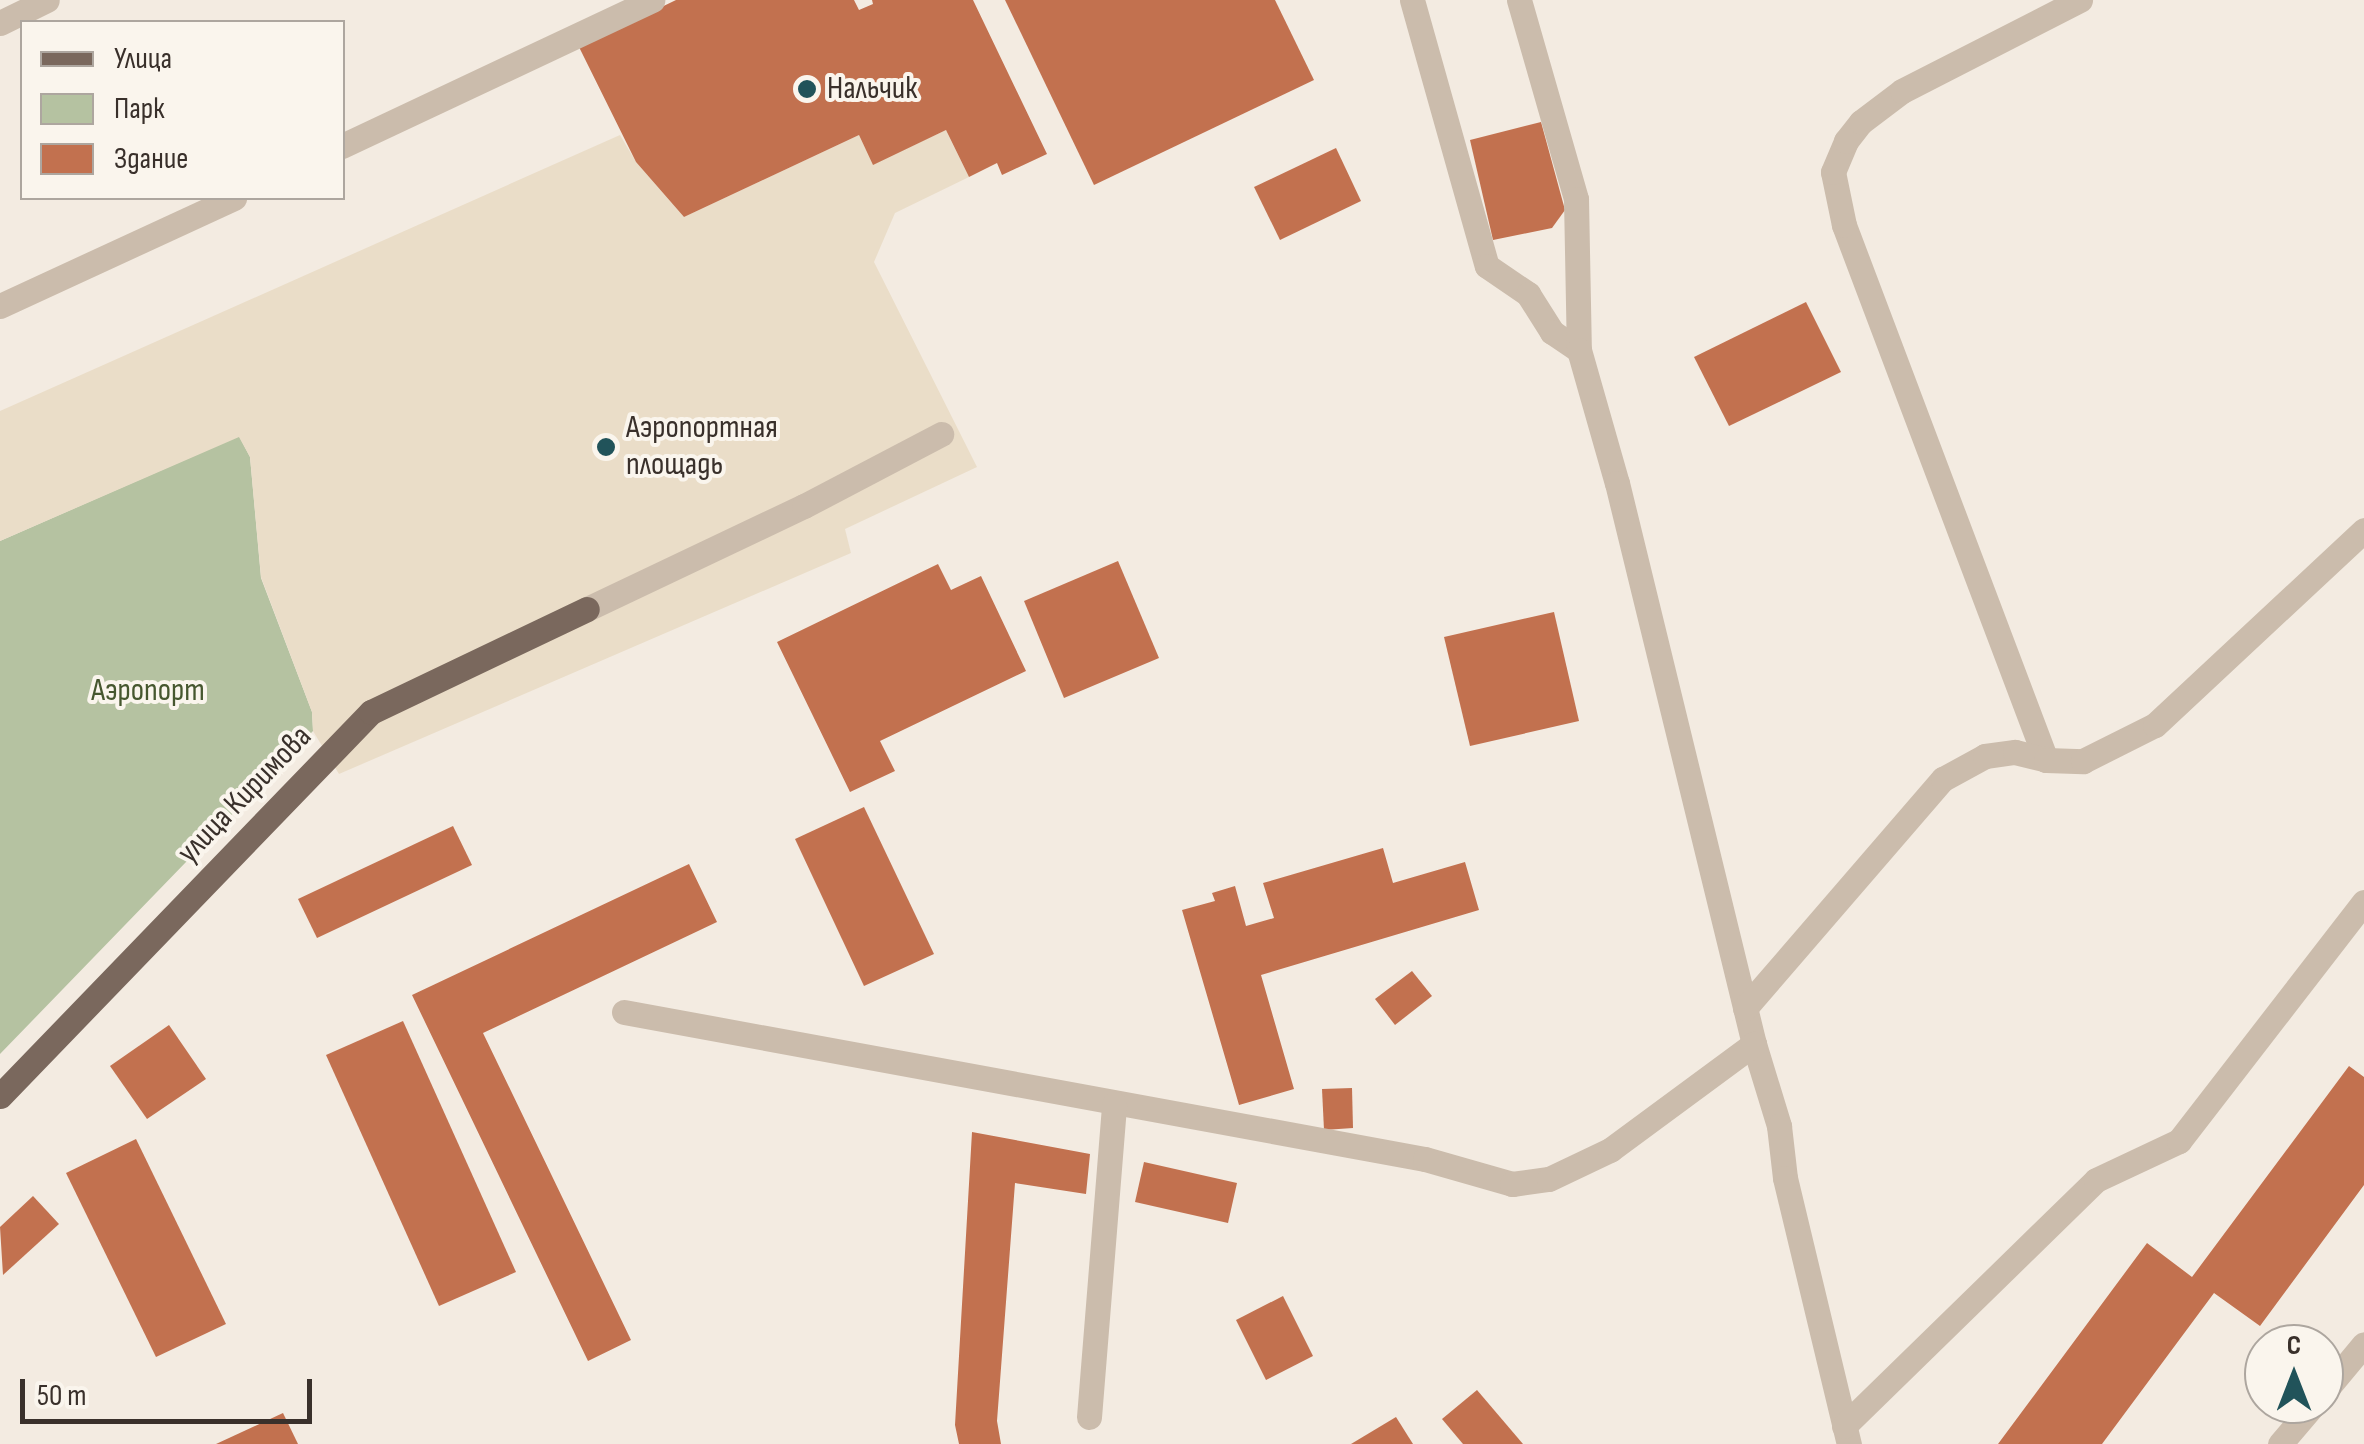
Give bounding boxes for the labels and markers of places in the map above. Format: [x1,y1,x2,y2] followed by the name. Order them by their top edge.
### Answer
[827,70,917,108] place label: Нальчик
[796,78,818,100] marker: Нальчик
[626,410,778,485] place label: Аэропортная площадь
[595,436,617,458] marker: Аэропортная площадь

